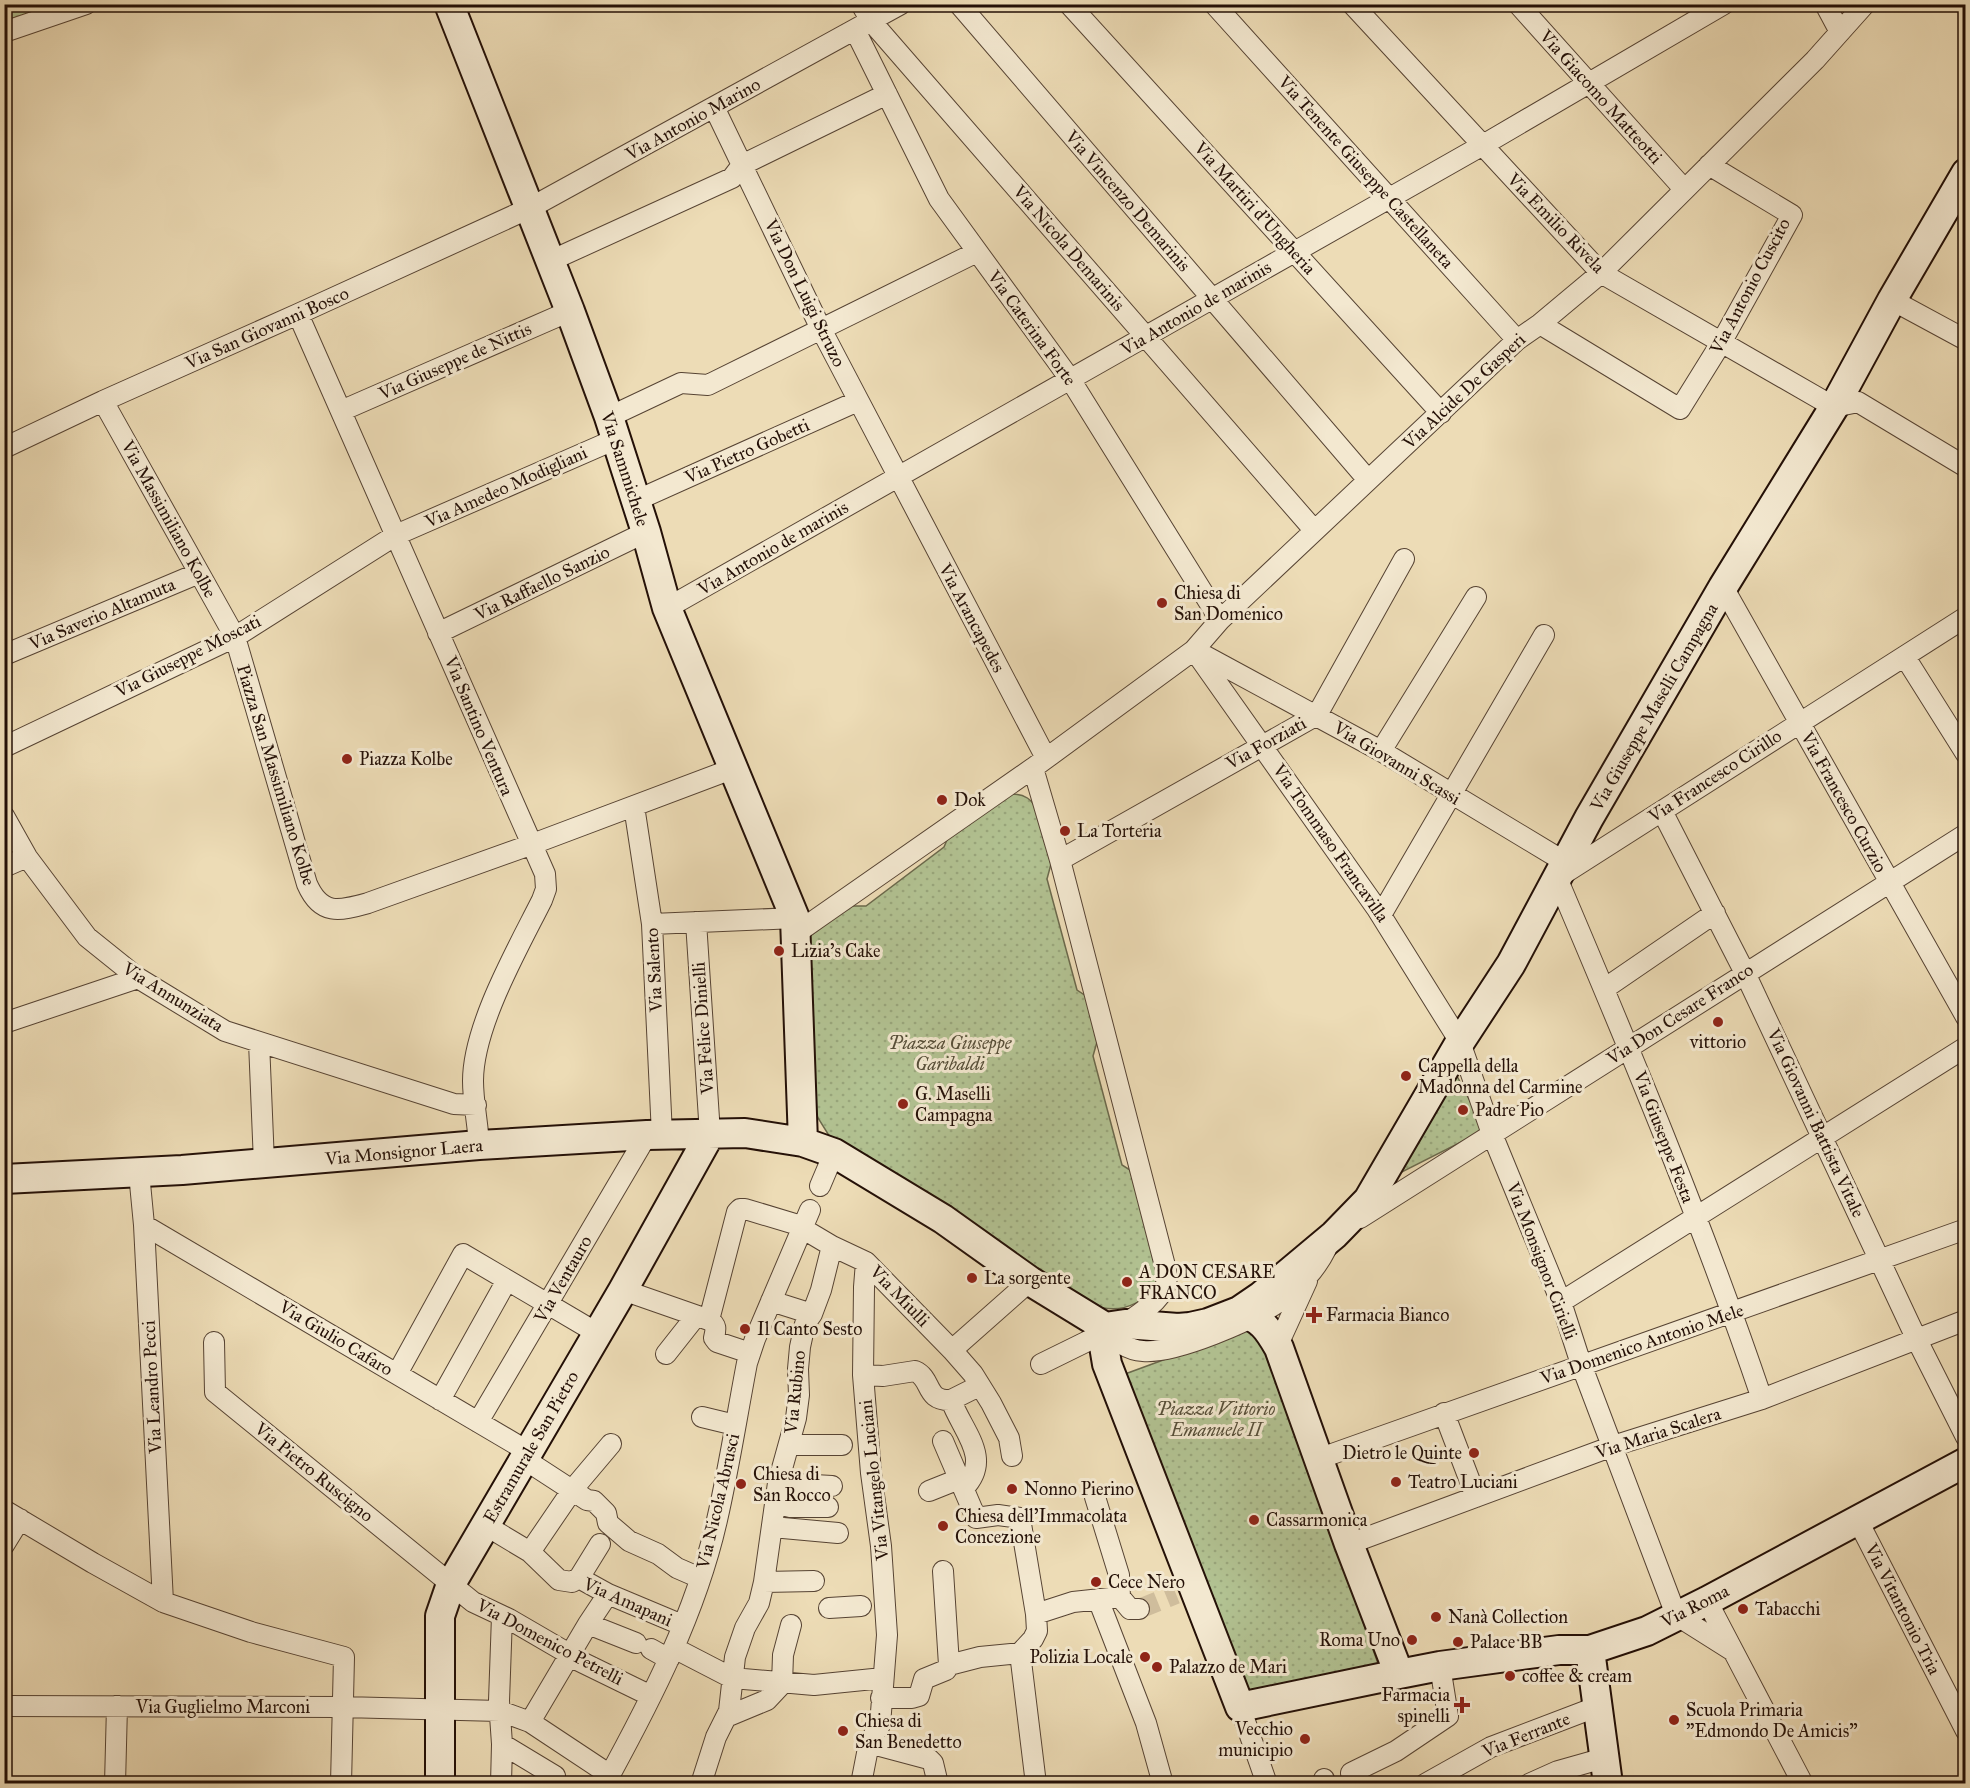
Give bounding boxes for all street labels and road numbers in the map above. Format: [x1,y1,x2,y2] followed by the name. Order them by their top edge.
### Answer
[1534,25,1667,169] street label: Via Giacomo Matteotti
[1273,70,1459,273] street label: Via Tenente Giuseppe Castellaneta
[621,73,764,166] street label: Via Antonio Marino
[1060,125,1195,276] street label: Via Vincenzo Demarinis
[1188,136,1321,280] street label: Via Martiri d'Ungheria
[1502,168,1610,278] street label: Via Emilio Rivela
[1008,180,1130,315] street label: Via Nicola Demarinis
[1705,214,1795,358] street label: Via Antonio Cuscito
[758,215,850,371] street label: Via Don Luigi Struzo
[1116,256,1275,361] street label: Via Antonio de marinis
[982,265,1081,390] street label: Via Caterina Forte
[181,282,352,374] street label: Via San Giovanni Bosco
[374,317,535,405] street label: Via Giuseppe de Nittis
[1397,328,1530,454] street label: Via Alcide De Gasperi
[596,408,654,529] street label: Via Sammichele
[680,414,813,489] street label: Via Pietro Gobetti
[116,436,221,601] street label: Via Massimiliano Kolbe
[421,441,591,534] street label: Via Amedeo Modigliani
[693,496,852,601] street label: Via Antonio de marinis
[470,541,613,626] street label: Via Raffaello Sanzio
[934,559,1010,676] street label: Via Arancapedes
[25,573,179,655] street label: Via Saverio Altamuta
[1585,599,1724,816] street label: Via Giuseppe Maselli Campagna
[111,610,265,703] street label: Via Giuseppe Moscati
[439,652,518,799] street label: Via Santino Ventura
[232,662,320,888] street label: Piazza San Massimiliano Kolbe
[1221,712,1310,775] street label: Via Forziati
[1329,716,1464,810] street label: Via Giovanni Scassi
[1643,725,1786,828] street label: Via Francesco Cirillo
[1796,727,1892,876] street label: Via Francesco Curzio
[1268,759,1394,927] street label: Via Tommaso Francavilla
[641,927,667,1014] street label: Via Salento
[118,957,228,1037] street label: Via Annunziata
[1602,958,1757,1070] street label: Via Don Cesare Franco
[687,961,719,1096] street label: Via Felice Dinielli
[1762,1024,1869,1221] street label: Via Giovanni Battista Vitale
[1628,1067,1699,1206] street label: Via Giuseppe Festa
[323,1134,484,1171] street label: Via Monsignor Laera
[1501,1178,1582,1343] street label: Via Monsignor Cirielli
[529,1232,597,1327] street label: Via Ventauro
[865,1260,935,1331] street label: Via Miulli
[274,1295,397,1381] street label: Via Giulio Cafaro
[1537,1299,1746,1389] street label: Via Domenico Antonio Mele
[138,1320,167,1455] street label: Via Leandro Pecci
[780,1349,810,1436] street label: Via Rubino
[479,1367,583,1527] street label: Estramurale San Pietro
[855,1398,894,1562] street label: Via Vitangelo Luciani
[1592,1402,1724,1464] street label: Via Maria Scalera
[249,1417,378,1527] street label: Via Pietro Ruscigno
[691,1431,744,1572] street label: Via Nicola Abrusci
[1860,1539,1946,1679] street label: Via Vitantonio Tria
[579,1572,676,1631] street label: Via Amapani
[1656,1579,1733,1633] street label: Via Roma
[472,1594,627,1690] street label: Via Domenico Petrelli
[135,1696,310,1719] street label: Via Guglielmo Marconi
[1478,1707,1573,1763] street label: Via Ferrante

